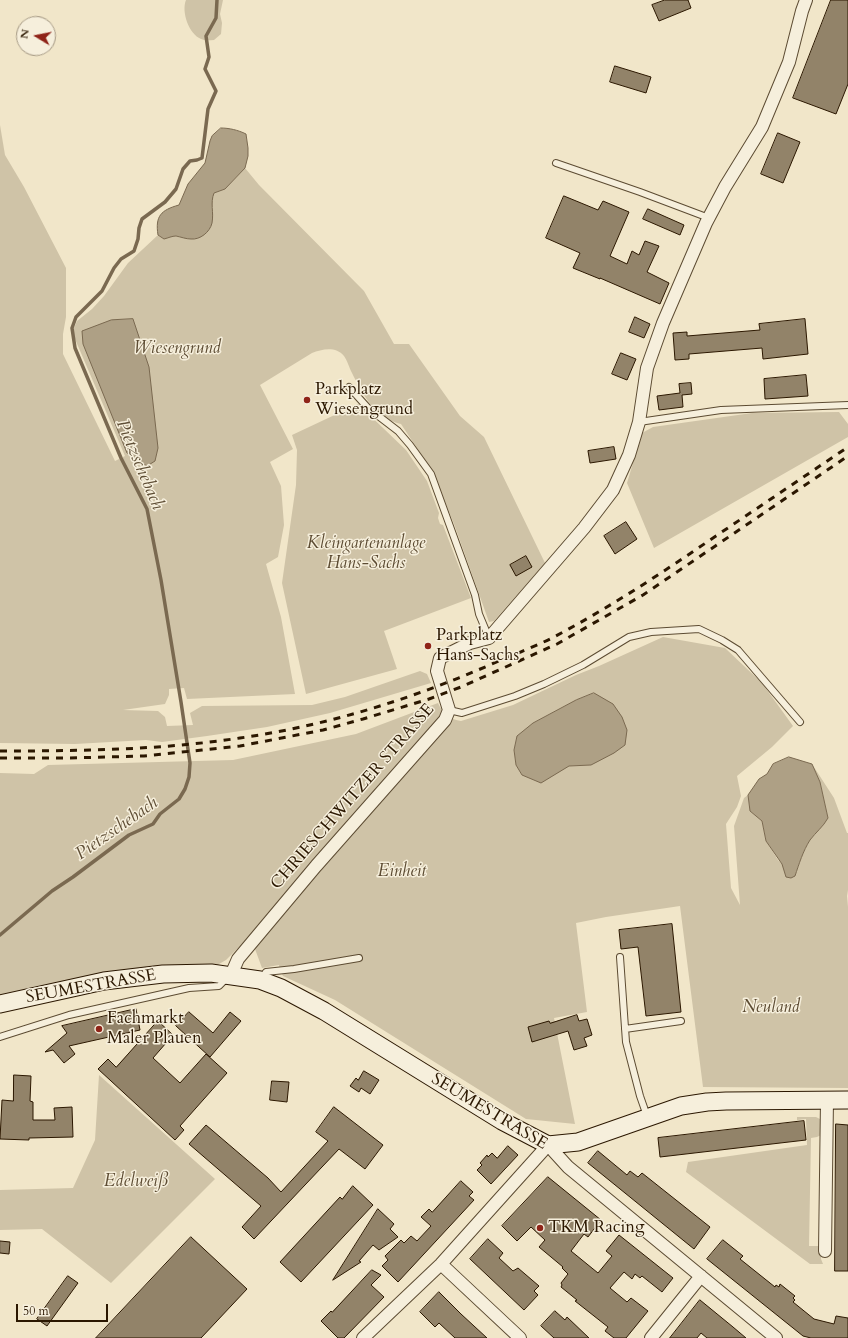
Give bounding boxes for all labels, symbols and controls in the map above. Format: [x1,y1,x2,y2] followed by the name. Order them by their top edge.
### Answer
[16,16,56,56] north arrow
[16,28,33,40] text: N
[133,339,221,359] park label: Wiesengrund
[315,380,413,420] place label: Parkplatz Wiesengrund
[302,395,312,405] marker: Parkplatz Wiesengrund
[110,417,168,513] water label: Pietzschebach
[307,534,425,574] park label: Kleingartenanlage Hans-Sachs
[436,626,519,666] place label: Parkplatz Hans-Sachs
[423,641,433,651] marker: Parkplatz Hans-Sachs
[267,700,439,894] street label: CHRIESCHWITZER STRASSE
[72,793,162,865] water label: Pietzschebach
[378,862,426,882] park label: Einheit
[24,966,158,1008] street label: SEUMESTRASSE
[742,998,800,1018] park label: Neuland
[107,1009,202,1049] place label: Fachmarkt Maler Plauen
[94,1024,104,1034] marker: Fachmarkt Maler Plauen
[427,1069,551,1155] street label: SEUMESTRASSE
[104,1172,168,1192] park label: Edelweiß
[548,1218,645,1238] place label: TKM Racing
[535,1223,545,1233] marker: TKM Racing
[18,1296,110,1322] scale bar
[23,1303,49,1319] text: 50 m

